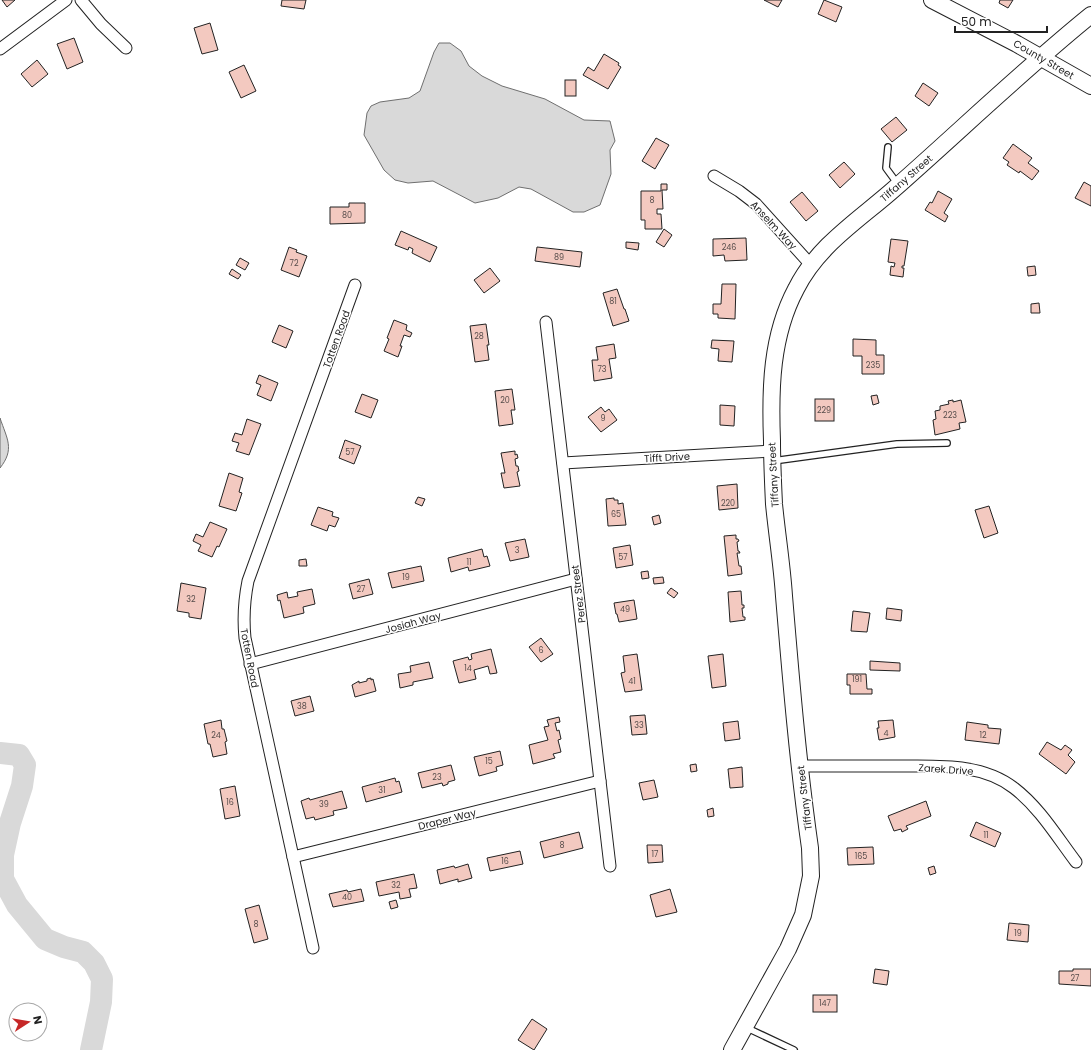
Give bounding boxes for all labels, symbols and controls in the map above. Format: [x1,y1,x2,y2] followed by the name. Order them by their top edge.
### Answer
[955,8,1047,34] scale bar
[961,13,992,30] text: 50 m
[1010,36,1077,83] street label: County Street
[877,151,936,205] street label: Tiffany Street
[649,195,655,206] house number: 8
[747,198,801,253] street label: Anselm Way
[342,210,352,221] house number: 80
[722,242,736,253] house number: 246
[554,252,564,263] house number: 89
[290,258,299,269] house number: 72
[609,296,617,307] house number: 81
[319,308,354,370] street label: Totten Road
[474,331,484,342] house number: 28
[866,360,880,371] house number: 235
[597,364,607,375] house number: 73
[500,395,510,406] house number: 20
[817,405,831,416] house number: 229
[943,410,957,421] house number: 223
[600,413,606,424] house number: 9
[764,442,783,508] street label: Tiffany Street
[345,447,355,458] house number: 57
[644,449,690,466] street label: Tifft Drive
[721,498,735,509] house number: 220
[611,509,621,520] house number: 65
[515,545,520,556] house number: 3
[618,552,628,563] house number: 57
[466,557,472,568] house number: 11
[567,564,590,624] street label: Perez Street
[402,572,410,583] house number: 19
[357,584,366,595] house number: 27
[186,594,196,605] house number: 32
[620,604,630,615] house number: 49
[383,608,443,637] street label: Josiah Way
[236,627,263,689] street label: Totten Road
[538,645,544,656] house number: 6
[464,663,472,674] house number: 14
[852,674,862,685] house number: 191
[628,676,636,687] house number: 41
[297,701,307,712] house number: 38
[634,720,644,731] house number: 33
[883,728,889,739] house number: 4
[211,730,221,741] house number: 24
[979,730,987,741] house number: 12
[485,756,493,767] house number: 15
[918,760,974,779] street label: Zarek Drive
[793,764,816,831] street label: Tiffany Street
[432,772,442,783] house number: 23
[378,785,386,796] house number: 31
[226,797,234,808] house number: 16
[319,799,329,810] house number: 39
[417,805,478,834] street label: Draper Way
[983,830,989,841] house number: 11
[559,840,565,851] house number: 8
[652,849,659,860] house number: 17
[855,851,867,862] house number: 165
[501,856,509,867] house number: 16
[391,880,401,891] house number: 32
[342,892,352,903] house number: 40
[253,919,259,930] house number: 8
[1014,928,1022,939] house number: 19
[1071,973,1080,984] house number: 27
[819,998,832,1009] house number: 147
[8,1002,48,1042] north arrow
[29,1014,46,1026] text: N

